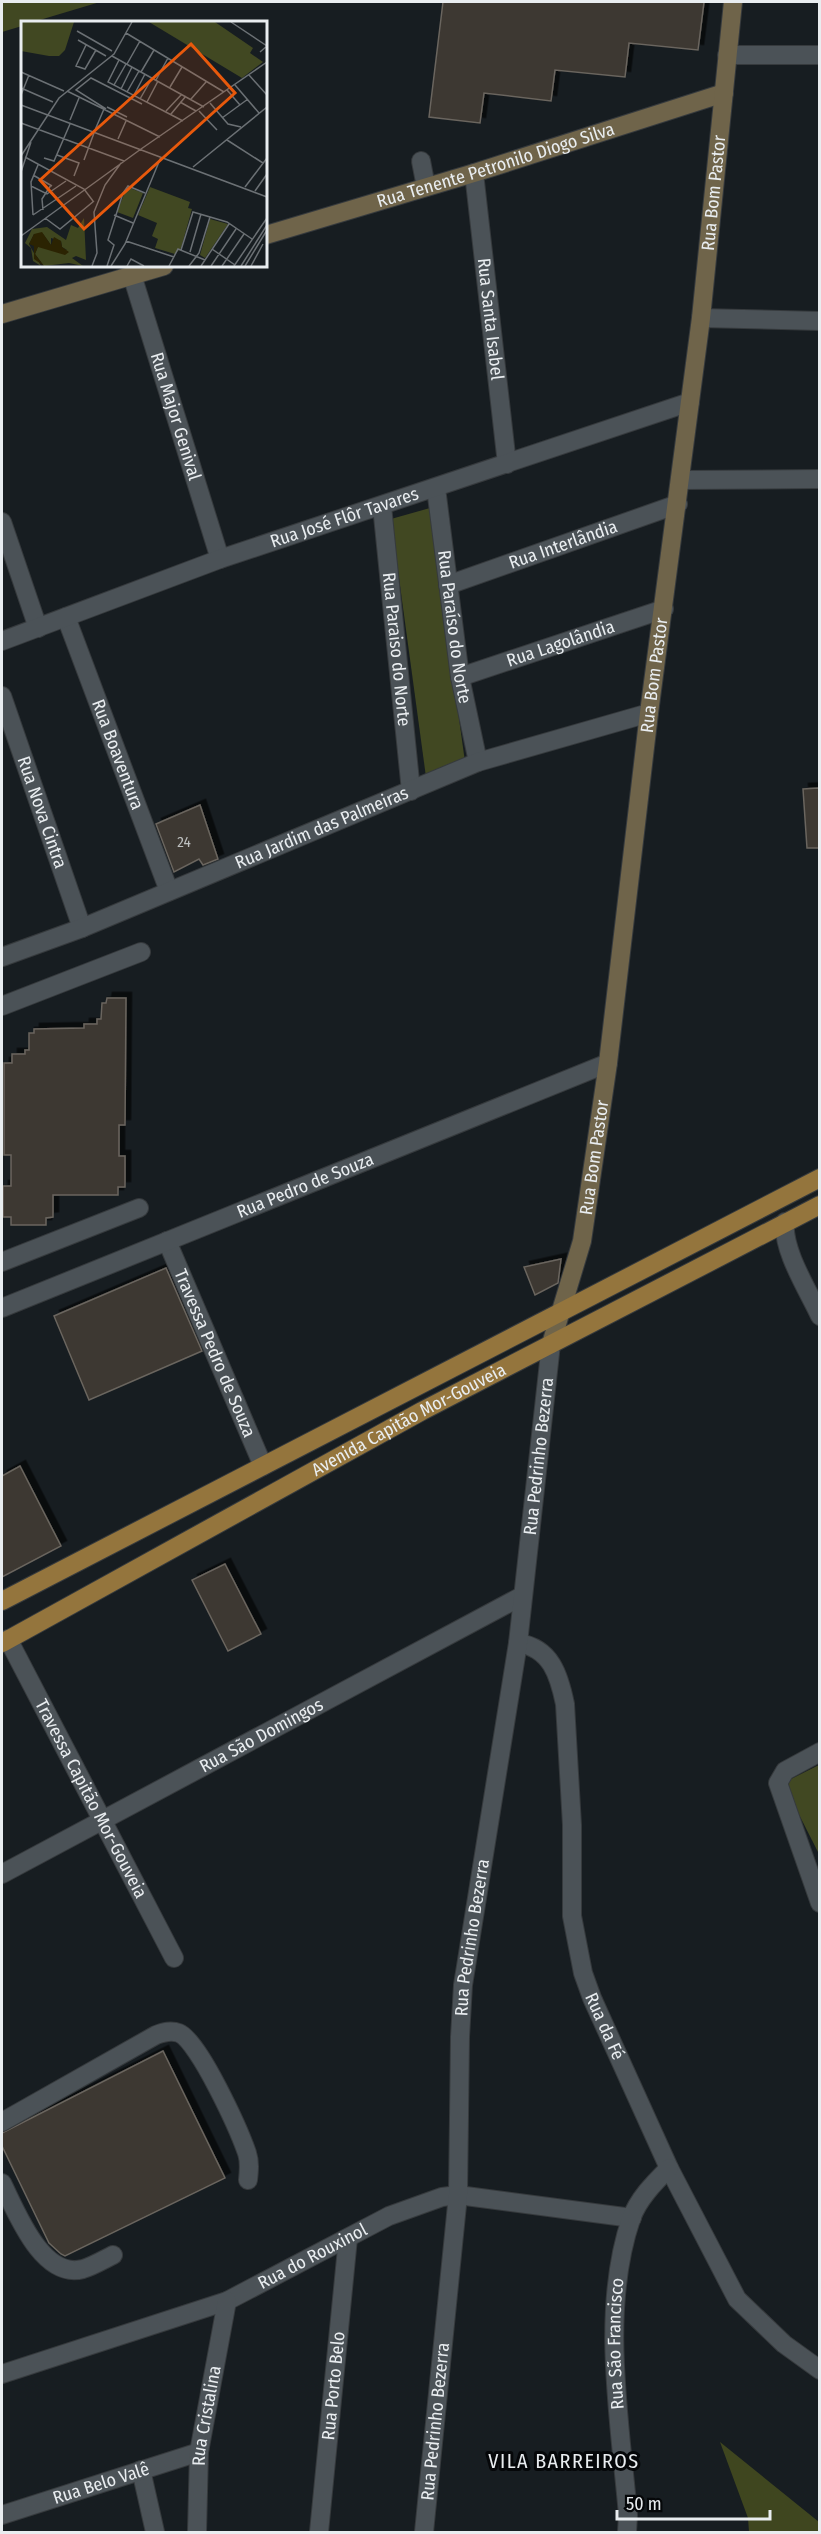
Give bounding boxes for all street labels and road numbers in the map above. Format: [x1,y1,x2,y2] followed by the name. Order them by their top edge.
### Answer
[374,118,617,212] street label: Rua Tenente Petronilo Diogo Silva
[697,133,731,252] street label: Rua Bom Pastor
[473,257,508,382] street label: Rua Santa Isabel
[146,350,206,483] street label: Rua Major Genival
[267,482,422,552] street label: Rua José Flôr Tavares
[506,515,620,574] street label: Rua Interlândia
[433,549,476,706] street label: Rua Paraíso do Norte
[378,571,415,727] street label: Rua Paraiso do Norte
[504,615,618,672] street label: Rua Lagolândia
[636,616,673,734] street label: Rua Bom Pastor
[87,696,149,813] street label: Rua Boaventura
[13,753,72,871] street label: Rua Nova Cintra
[232,781,412,874] street label: Rua Jardim das Palmeiras
[575,1098,614,1216] street label: Rua Bom Pastor
[234,1148,377,1223] street label: Rua Pedro de Souza
[169,1266,260,1441] street label: Travessa Pedro de Souza
[308,1358,510,1481] street label: Avenida Capitão Mor-Gouveia
[519,1376,558,1536] street label: Rua Pedrinho Bezerra
[196,1693,327,1777] street label: Rua São Domingos
[30,1695,152,1902] street label: Travessa Capitão Mor-Gouveia
[450,1857,494,2017] street label: Rua Pedrinho Bezerra
[580,1989,630,2063] street label: Rua da Fé
[254,2218,371,2294] street label: Rua do Rouxinol
[603,2277,629,2410] street label: Rua São Francisco
[317,2330,350,2441] street label: Rua Porto Belo
[416,2341,454,2502] street label: Rua Pedrinho Bezerra
[187,2363,226,2466] street label: Rua Cristalina
[50,2458,152,2509] street label: Rua Belo Valê

